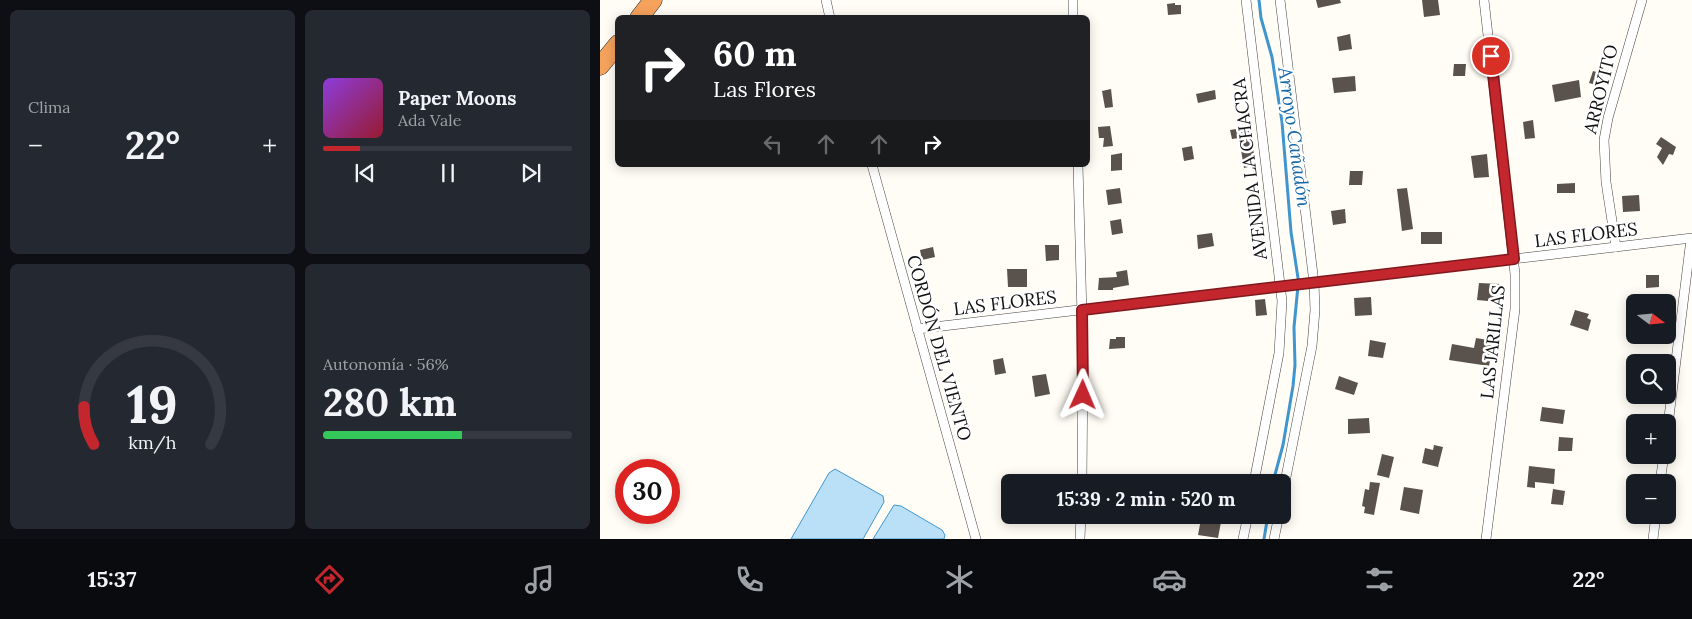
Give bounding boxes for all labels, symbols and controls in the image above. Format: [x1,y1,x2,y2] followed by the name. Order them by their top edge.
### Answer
[713,31,797,76] text: 60 m
[630,35,695,100] icon: right
[1470,35,1512,77] pin
[1477,42,1505,70] icon: arrive
[1578,42,1623,137] street label: ARROYITO
[1273,64,1317,209] water label: Arroyo Cañadón
[713,75,816,103] text: Las Flores
[1227,76,1272,262] street label: AVENIDA LA CHACRA
[398,86,517,110] text: Paper Moons
[28,97,71,117] text: Clima
[398,110,461,130] text: Ada Vale
[125,121,180,169] text: 22°
[28,128,43,164] text: −
[262,128,277,164] text: +
[759,130,787,158] icon: left
[812,130,840,158] icon: ahead
[865,130,893,158] icon: ahead
[918,130,946,158] icon: right
[351,159,379,187] icon: previous
[434,159,462,187] icon: pause
[517,159,545,187] icon: next
[1533,217,1639,252] street label: LAS FLORES
[902,252,977,443] street label: CORDÓN DEL VIENTO
[1475,284,1510,400] street label: LAS JARILLAS
[952,285,1058,320] street label: LAS FLORES
[1626,294,1676,344] north arrow
[1626,294,1676,524] map controls
[323,354,449,374] text: Autonomía · 56%
[1626,354,1676,404] button: search
[1056,368,1108,420] position arrow
[127,371,178,437] text: 19
[323,378,457,426] text: 280 km
[1626,414,1676,464] button: +
[128,431,177,454] text: km/h
[615,459,680,524] speed limit sign: 30
[1626,474,1676,524] button: −
[1057,487,1235,511] text: 15:39 · 2 min · 520 m
[312,562,347,597] icon: directions
[522,562,557,597] icon: music
[732,562,767,597] icon: phone
[942,562,977,597] icon: climate
[1152,562,1187,597] icon: car
[1362,562,1397,597] icon: filters
[88,565,137,593] text: 15:37
[1573,565,1604,593] text: 22°

